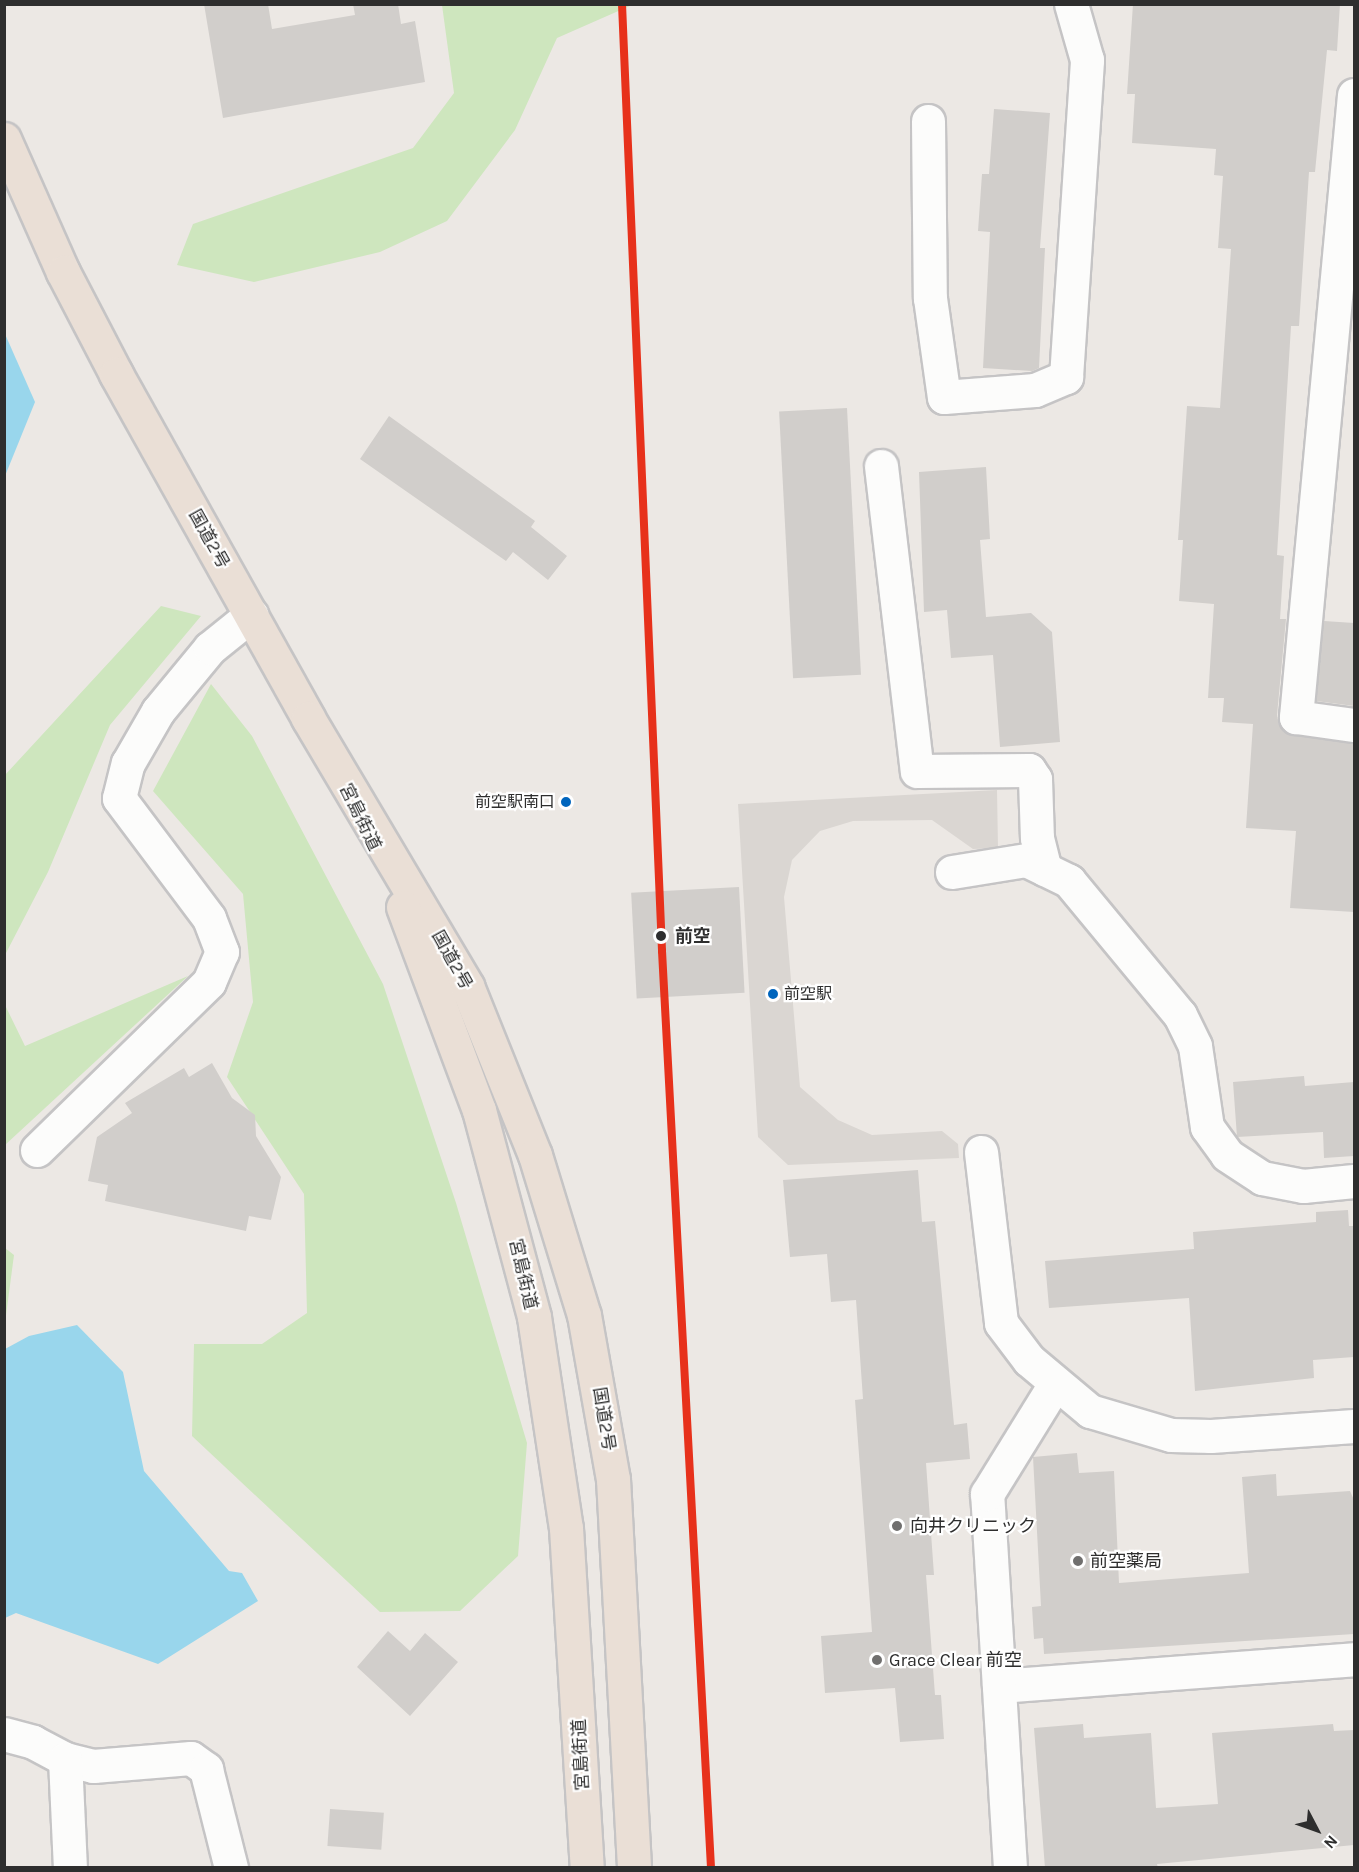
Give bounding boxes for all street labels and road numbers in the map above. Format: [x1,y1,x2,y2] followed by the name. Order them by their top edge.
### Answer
[184,506,234,572] street label: 国道2号
[335,780,385,854] street label: 宮島街道
[427,927,477,993] street label: 国道2号
[504,1236,542,1312] street label: 宮島街道
[588,1385,620,1453] street label: 国道2号
[568,1718,594,1792] street label: 宮島街道

